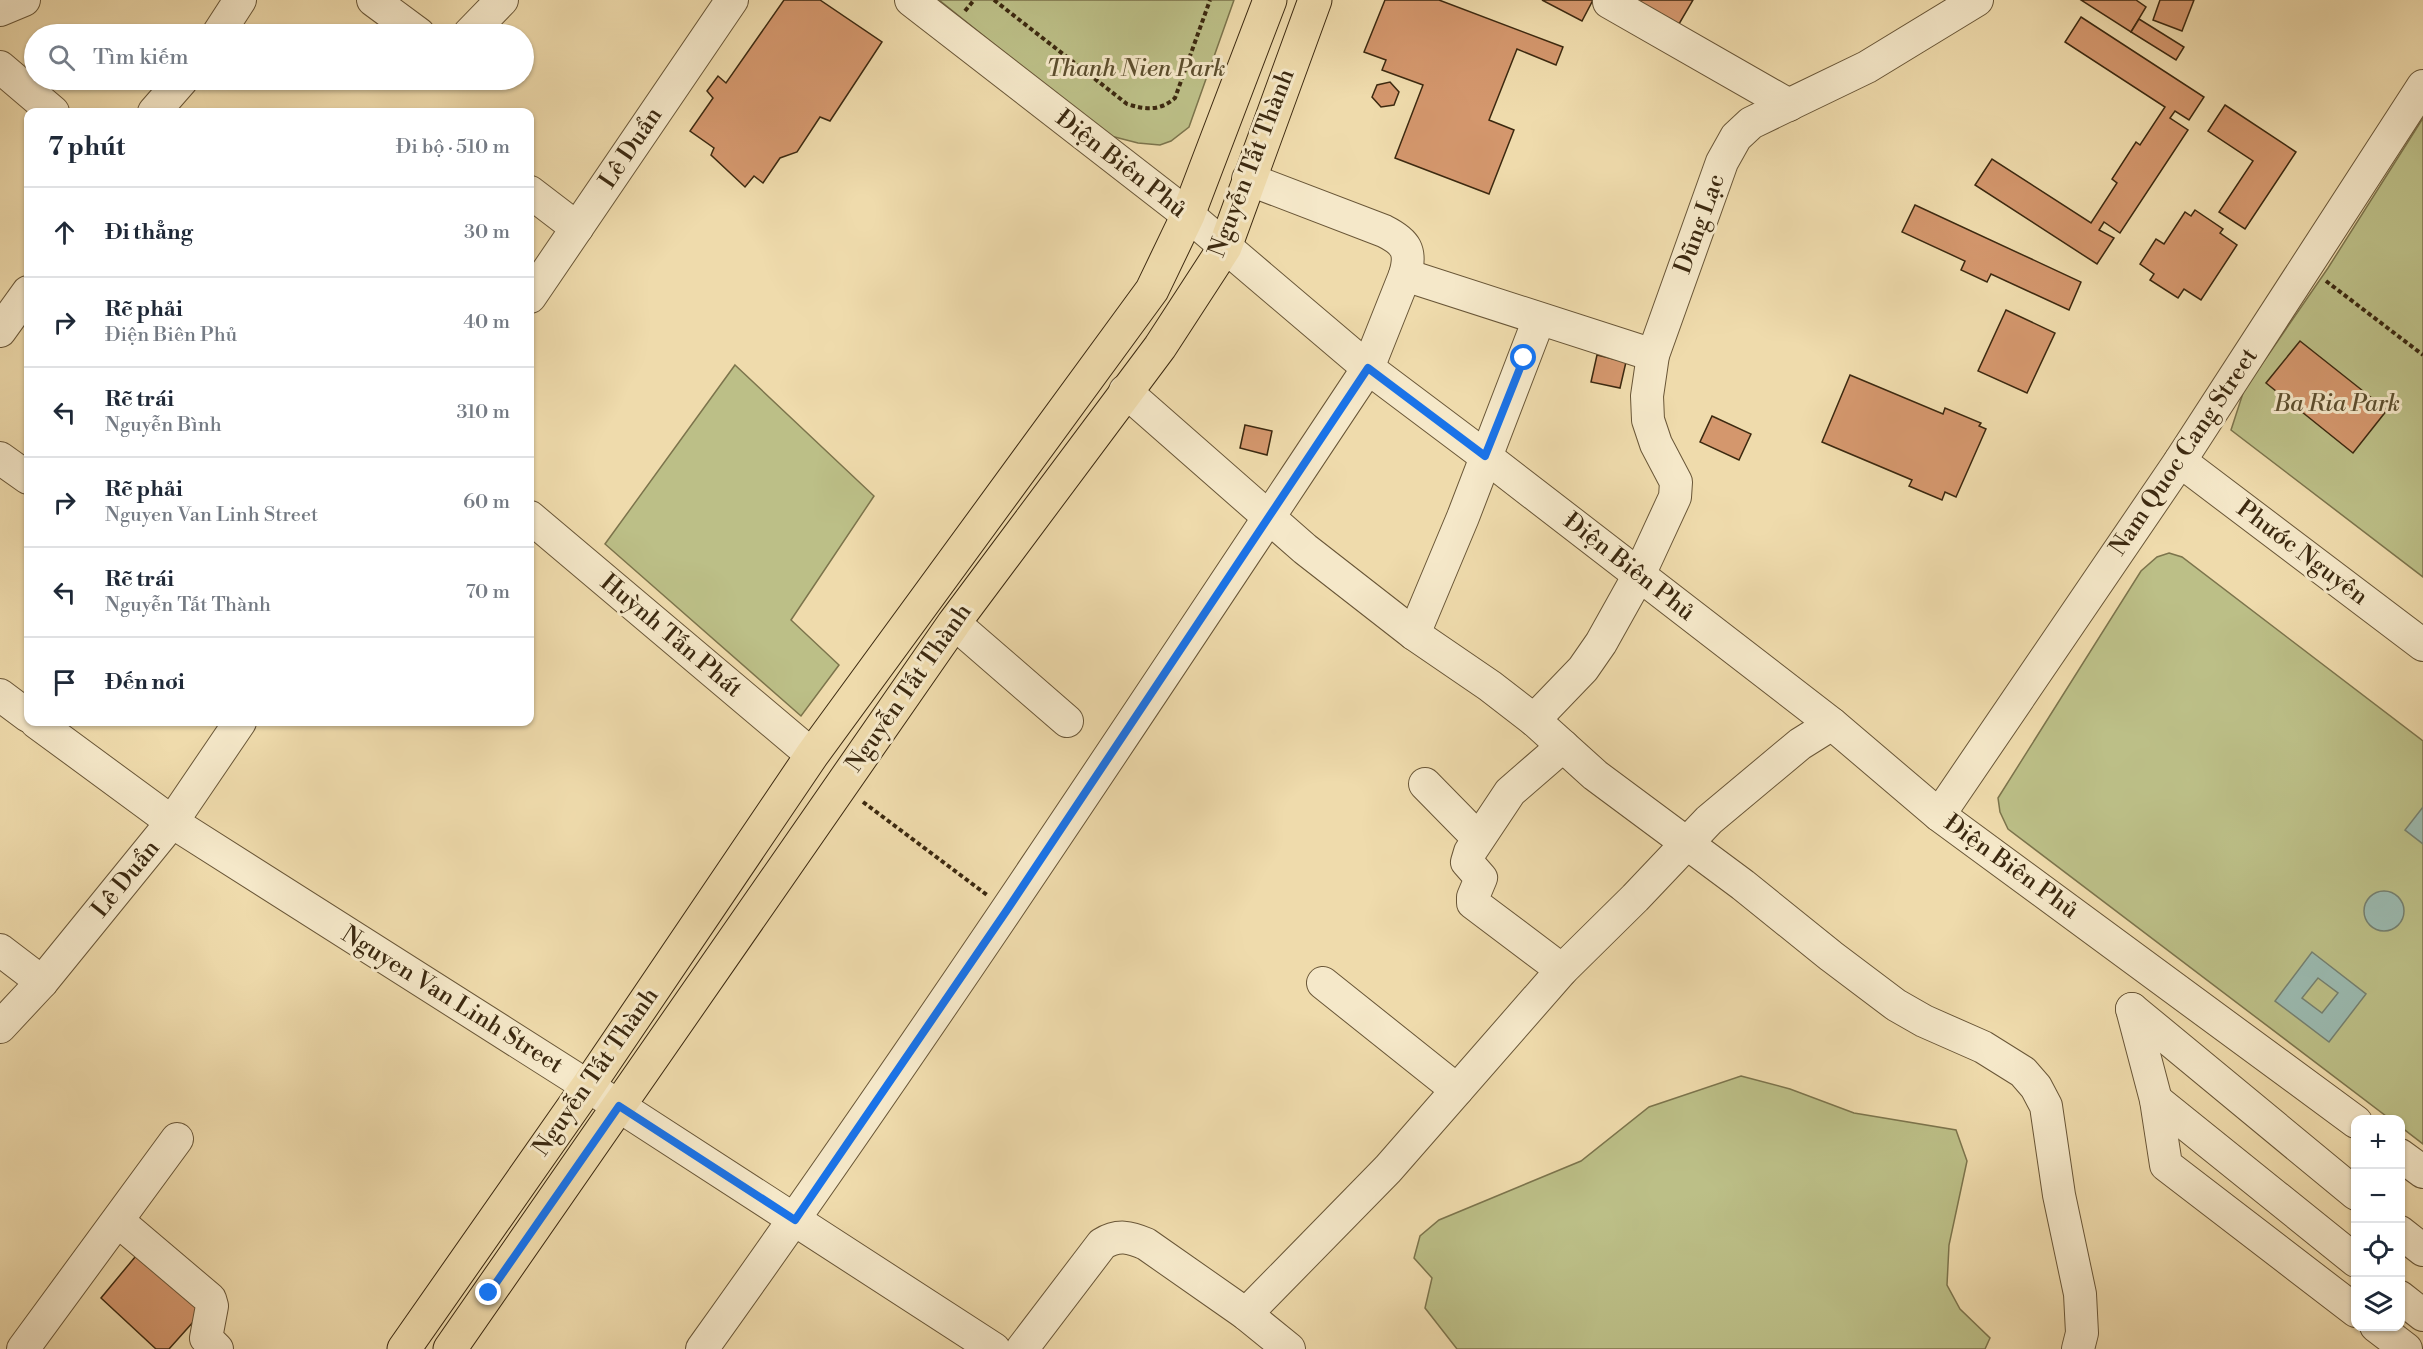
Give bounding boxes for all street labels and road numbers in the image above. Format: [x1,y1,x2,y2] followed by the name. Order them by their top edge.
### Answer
[1202,65,1302,261] street label: Nguyễn Tất Thành
[593,102,669,194] street label: Lê Duẩn
[1049,103,1193,225] street label: Điện Biên Phủ
[1668,170,1732,278] street label: Dũng Lạc
[2103,342,2265,562] street label: Nam Quoc Cang Street
[2230,494,2374,612] street label: Phước Nguyên
[1557,506,1701,628] street label: Điện Biên Phủ
[594,568,749,704] street label: Huỳnh Tấn Phát
[840,598,978,778] street label: Nguyễn Tất Thành
[1938,808,2084,926] street label: Điện Biên Phủ
[85,834,167,924] street label: Lê Duẩn
[336,920,569,1081] street label: Nguyen Van Linh Street
[527,982,665,1162] street label: Nguyễn Tất Thành

